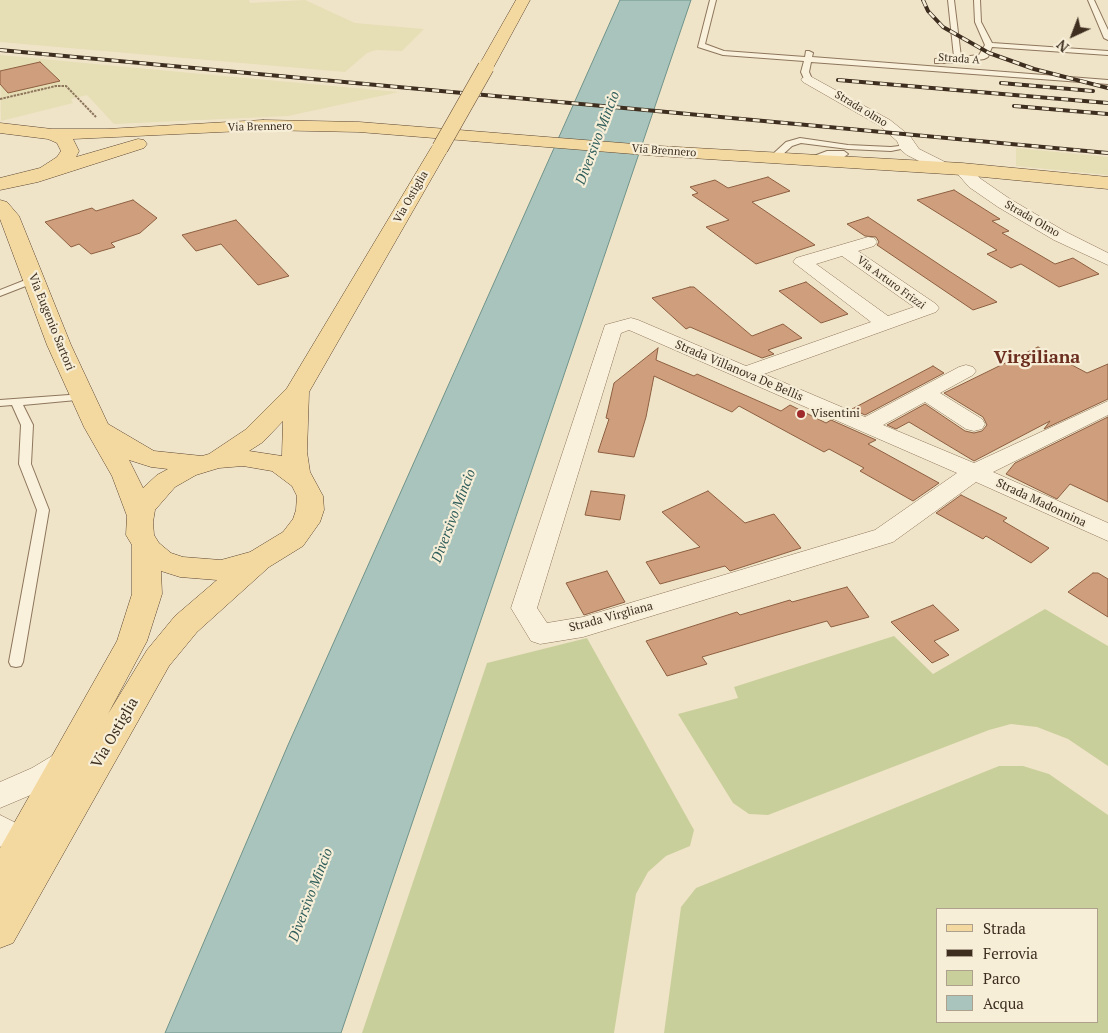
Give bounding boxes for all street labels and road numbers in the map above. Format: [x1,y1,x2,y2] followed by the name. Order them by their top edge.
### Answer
[938,51,980,67] street label: Strada A
[832,88,890,130] street label: Strada olmo
[228,120,292,134] street label: Via Brennero
[631,142,697,160] street label: Via Brennero
[391,169,431,225] street label: Via Ostiglia
[1002,198,1062,240] street label: Strada Olmo
[854,254,928,312] street label: Via Arturo Frizzi
[25,271,77,373] street label: Via Eugenio Sartori
[673,337,805,405] street label: Strada Villanova De Bellis
[994,476,1088,530] street label: Strada Madonnina
[567,599,655,635] street label: Strada Virgliana
[88,695,142,771] street label: Via Ostiglia

